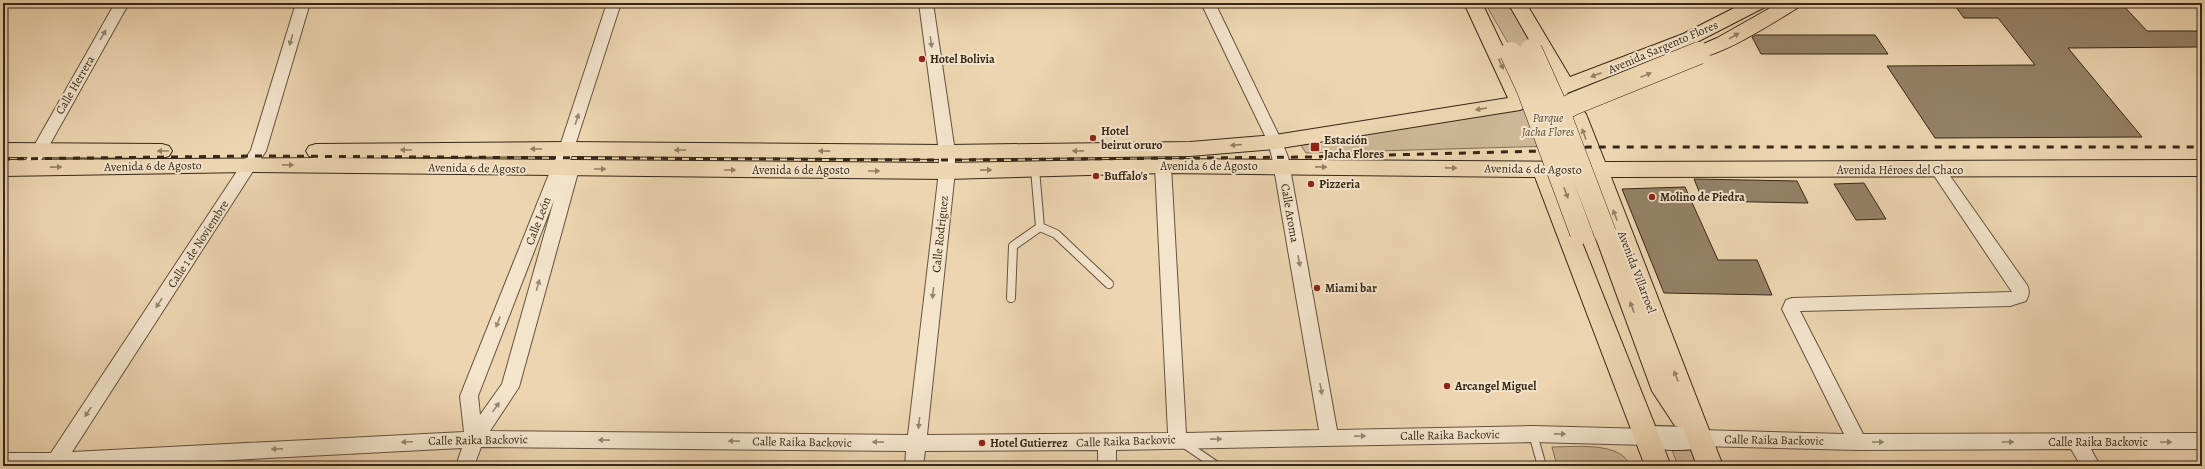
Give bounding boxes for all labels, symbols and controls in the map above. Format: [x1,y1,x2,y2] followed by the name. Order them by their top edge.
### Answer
[1605,17,1721,78] street label: Avenida Sargento Flores
[100,29,107,41] one-way arrow
[1728,33,1740,40] one-way arrow
[288,35,294,47] one-way arrow
[928,36,934,48] one-way arrow
[930,51,995,67] place label: Hotel Bolivia
[52,52,98,117] street label: Calle Herrera
[917,54,927,64] marker: Hotel Bolivia
[1498,58,1504,69] one-way arrow
[1640,71,1652,77] one-way arrow
[1589,73,1601,79] one-way arrow
[1475,106,1487,112] one-way arrow
[1521,110,1574,140] park label: Parque Jacha Flores
[574,112,580,124] one-way arrow
[1100,123,1162,153] place label: Hotel beirut oruro
[1580,128,1586,140] one-way arrow
[1324,132,1384,162] place label: Estación Jacha Flores
[1088,133,1098,143] marker: Hotel beirut oruro
[1309,141,1321,153] marker: Estación Jacha Flores
[1230,142,1242,149] one-way arrow
[529,146,542,152] one-way arrow
[399,147,412,153] one-way arrow
[673,147,686,153] one-way arrow
[156,148,169,154] one-way arrow
[817,148,830,154] one-way arrow
[1071,148,1084,154] one-way arrow
[103,157,202,175] street label: Avenida 6 de Agosto
[1159,158,1258,174] street label: Avenida 6 de Agosto
[427,159,526,177] street label: Avenida 6 de Agosto
[1483,160,1582,178] street label: Avenida 6 de Agosto
[282,162,295,168] one-way arrow
[751,162,850,178] street label: Avenida 6 de Agosto
[1836,162,1963,178] street label: Avenida Héroes del Chaco
[50,164,63,170] one-way arrow
[1315,164,1328,170] one-way arrow
[1445,165,1457,172] one-way arrow
[594,166,607,172] one-way arrow
[724,167,737,173] one-way arrow
[980,167,993,173] one-way arrow
[868,168,881,174] one-way arrow
[1104,168,1148,184] place label: Buffalo's
[1091,171,1101,181] marker: Buffalo's
[1319,176,1360,192] place label: Pizzeria
[1306,179,1316,189] marker: Pizzeria
[1277,182,1303,244] street label: Calle Aroma
[1564,188,1570,200] one-way arrow
[1660,189,1745,205] place label: Molino de Piedra
[1647,192,1657,202] marker: Molino de Piedra
[521,194,555,248] street label: Calle León
[928,195,952,273] street label: Calle Rodriguez
[164,197,232,291] street label: Calle 1 de Noviembre
[1612,208,1618,220] one-way arrow
[1614,228,1660,315] street label: Avenida Villarroel
[1296,254,1302,267] one-way arrow
[536,279,542,291] one-way arrow
[1325,280,1377,296] place label: Miami bar
[1312,283,1322,293] marker: Miami bar
[930,287,936,300] one-way arrow
[155,298,163,308] one-way arrow
[1629,300,1635,312] one-way arrow
[495,317,501,329] one-way arrow
[1672,369,1678,381] one-way arrow
[1454,378,1537,394] place label: Arcangel Miguel
[1442,381,1452,391] marker: Arcangel Miguel
[1318,382,1324,395] one-way arrow
[492,401,500,412] one-way arrow
[84,407,92,417] one-way arrow
[916,417,922,429] one-way arrow
[1400,426,1500,444] street label: Calle Raika Backovic
[428,431,528,449] street label: Calle Raika Backovic
[1076,431,1176,451] street label: Calle Raika Backovic
[1554,431,1566,438] one-way arrow
[1724,431,1824,449] street label: Calle Raika Backovic
[752,433,852,451] street label: Calle Raika Backovic
[1354,433,1367,439] one-way arrow
[2048,434,2148,450] street label: Calle Raika Backovic
[990,435,1068,451] place label: Hotel Gutierrez
[1210,436,1223,442] one-way arrow
[597,437,610,443] one-way arrow
[727,438,740,444] one-way arrow
[977,438,987,448] marker: Hotel Gutierrez
[400,439,413,445] one-way arrow
[871,439,884,445] one-way arrow
[1872,439,1885,445] one-way arrow
[2002,439,2015,445] one-way arrow
[2160,439,2173,445] one-way arrow
[270,446,283,452] one-way arrow

